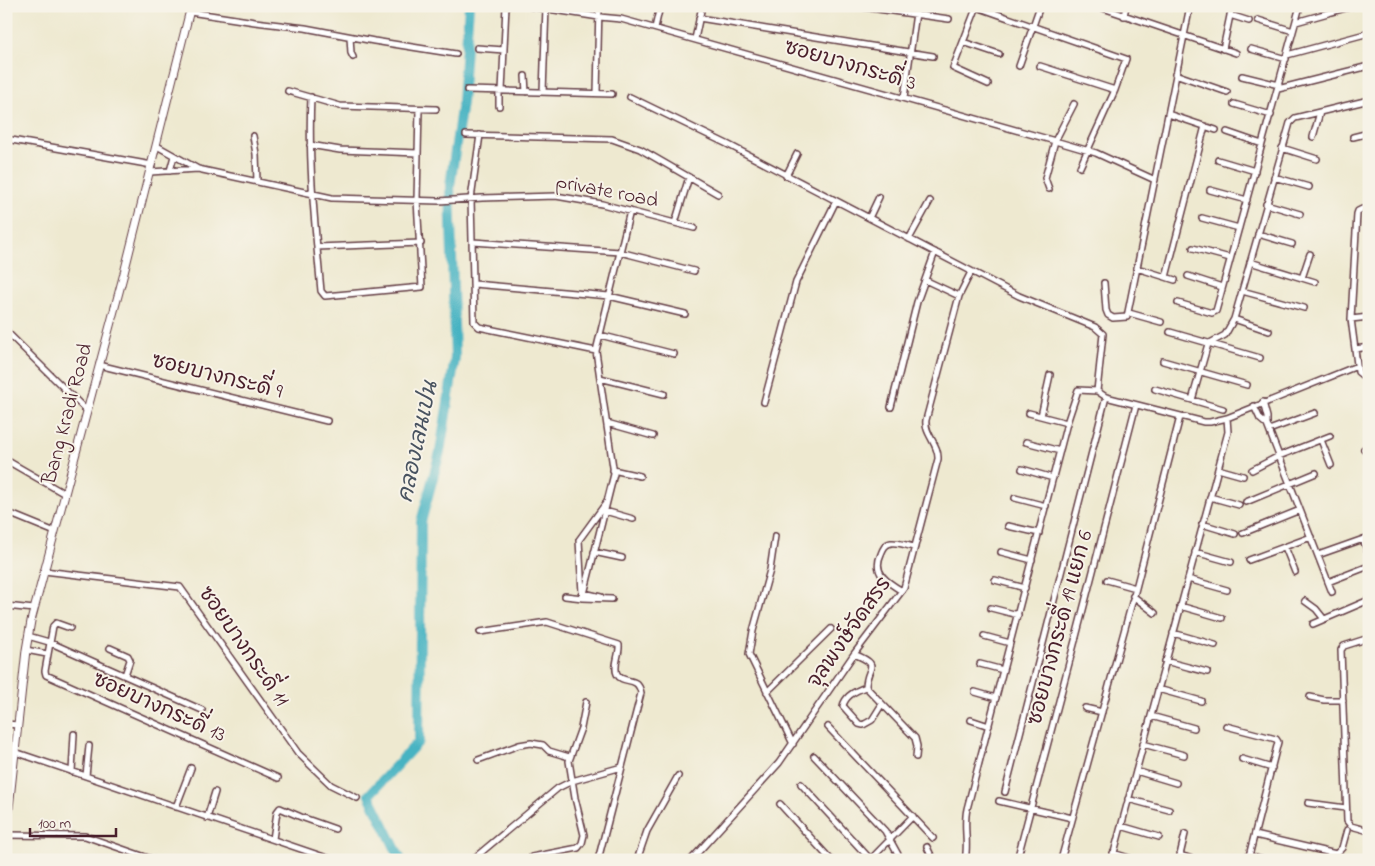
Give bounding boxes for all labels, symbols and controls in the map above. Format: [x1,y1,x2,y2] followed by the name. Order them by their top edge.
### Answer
[780,28,921,99] street label: ซอยบางกระดี่ 3
[553,167,661,217] street label: private road
[34,340,103,489] street label: Bang Kradi Road
[148,341,287,408] street label: ซอยบางกระดี่ 9
[391,377,448,505] water label: คลองเลนเปน
[1016,526,1102,729] street label: ซอยบางกระดี่ 19 แยก 6
[800,571,900,695] street label: จุลพงษ์จัดสรร
[190,578,300,714] street label: ซอยบางกระดี่ 11
[88,661,232,751] street label: ซอยบางกระดี่ 13
[30,806,116,838] scale bar
[38,813,71,835] text: 100 m

